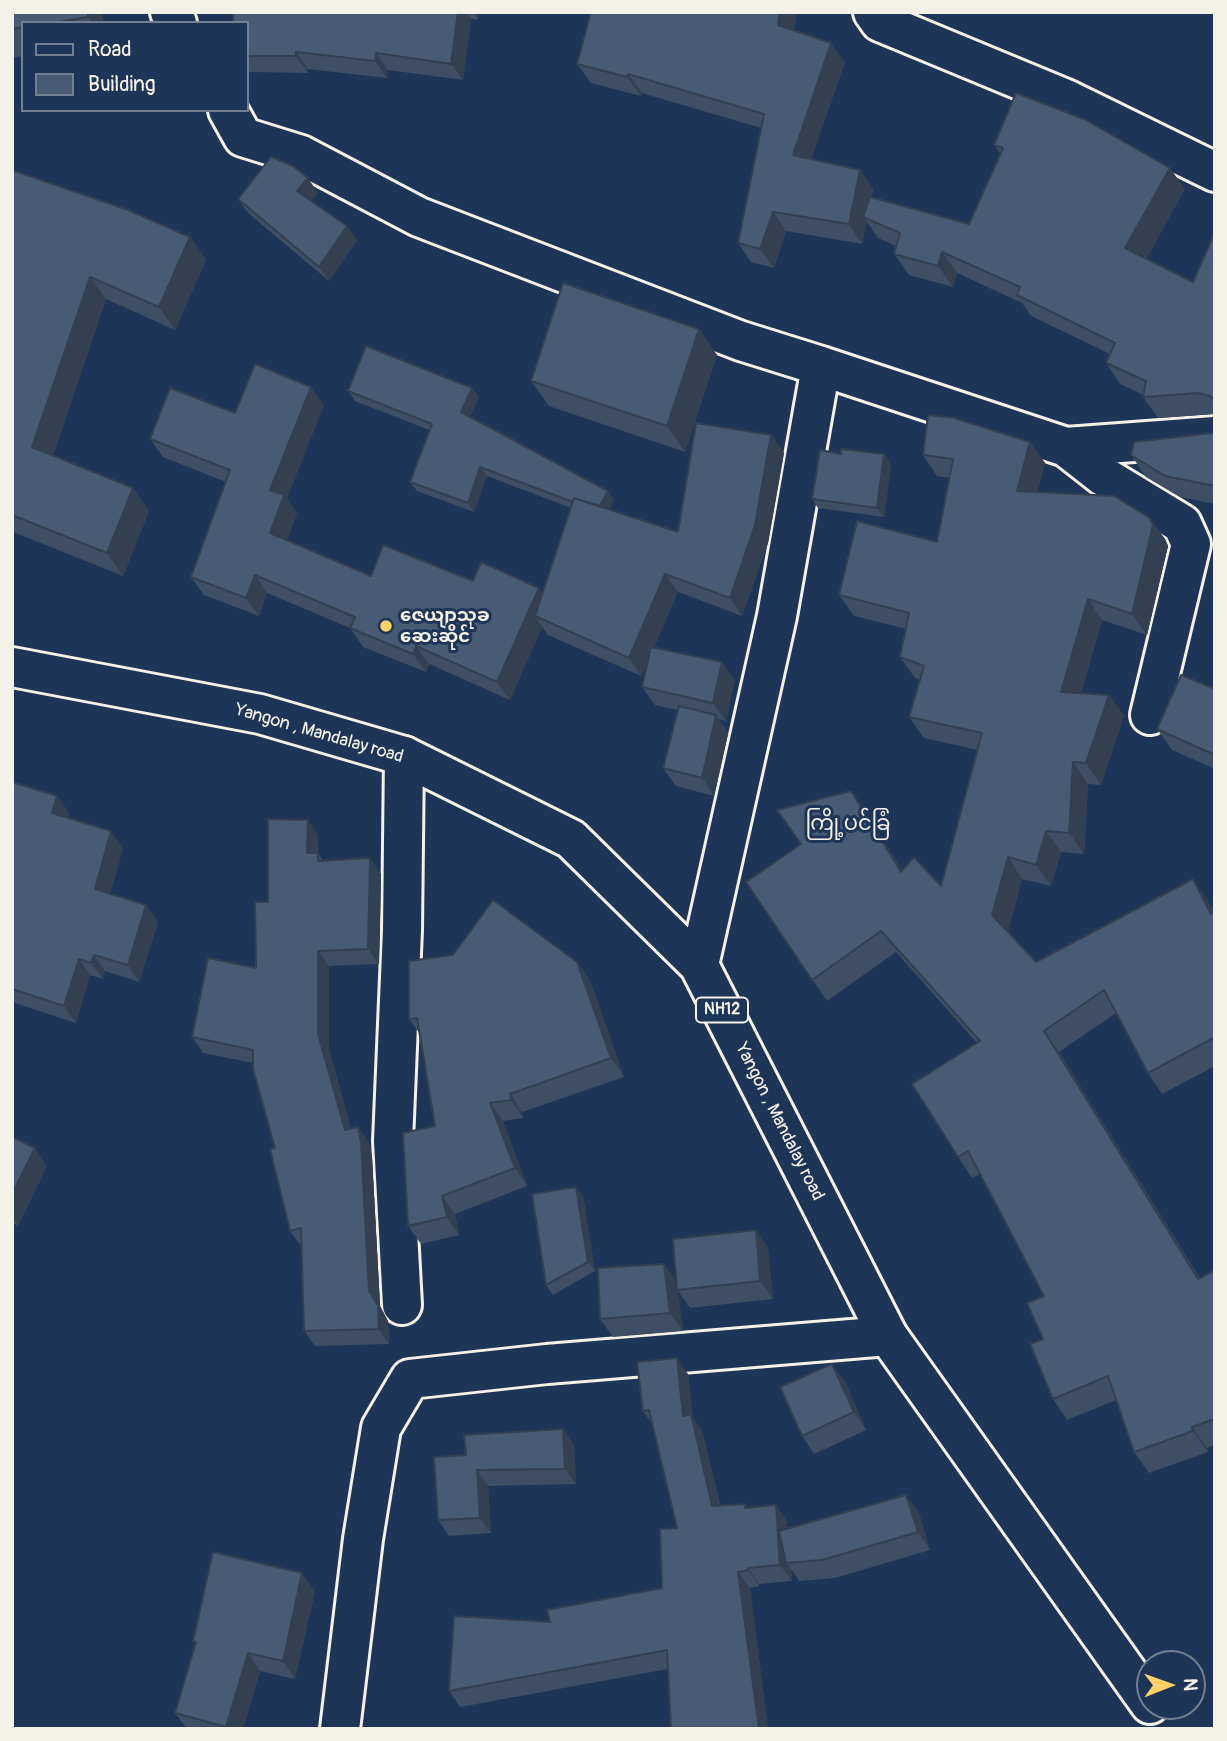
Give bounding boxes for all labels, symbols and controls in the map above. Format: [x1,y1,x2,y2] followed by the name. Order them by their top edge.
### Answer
[21,21,248,112] legend
[88,36,132,63] text: Road
[88,71,155,98] text: Building
[400,605,489,648] place label: ဇေယျာသုခ ဆေးဆိုင်
[378,618,394,634] marker: ဇေယျာသုခ ဆေးဆိုင်
[232,700,406,768] street label: Yangon , Mandalay road
[805,812,891,838] district label: ကြို့ပင်ခြံ
[696,998,748,1022] road number: NH12
[730,1039,828,1205] street label: Yangon , Mandalay road
[1136,1650,1206,1720] north arrow
[1178,1678,1202,1691] text: N

